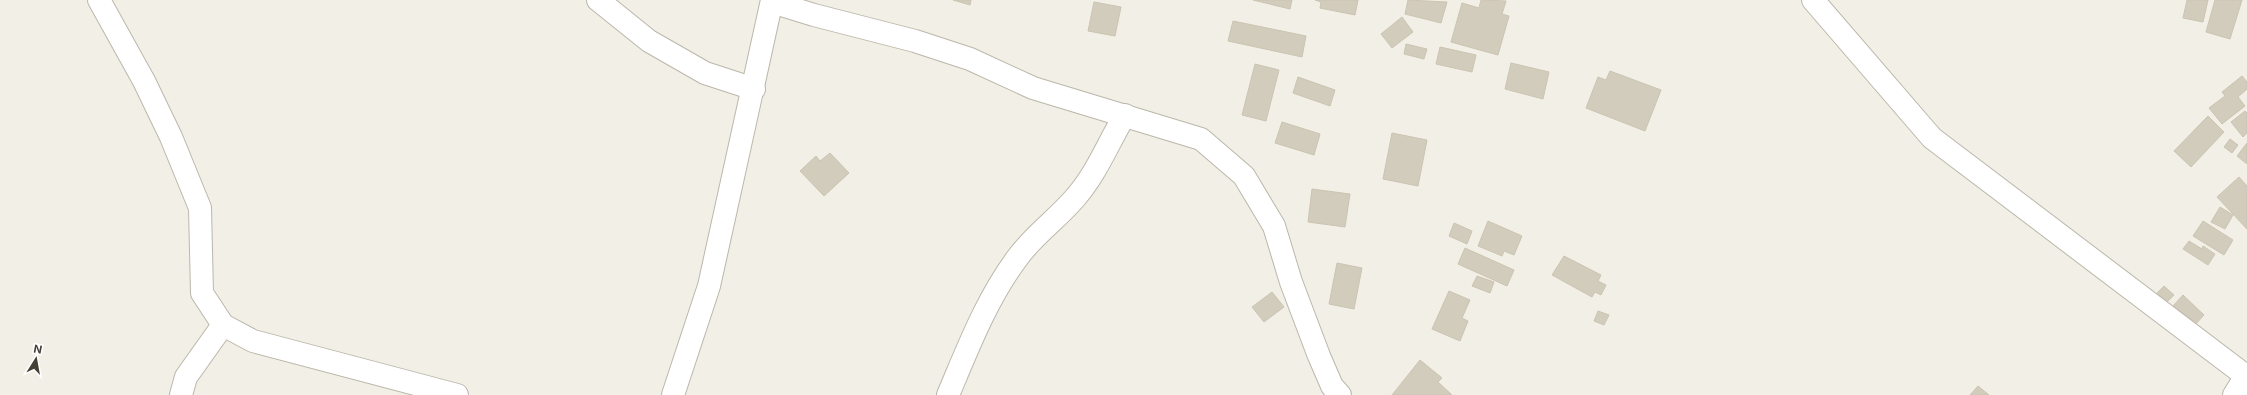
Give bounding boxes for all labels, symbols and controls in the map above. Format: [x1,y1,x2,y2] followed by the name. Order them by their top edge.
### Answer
[16,339,56,379] north arrow
[32,342,43,357] text: N

